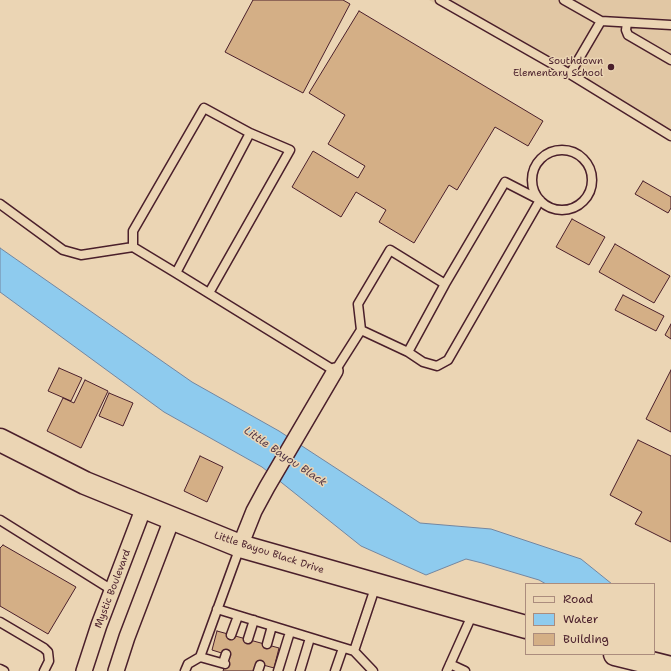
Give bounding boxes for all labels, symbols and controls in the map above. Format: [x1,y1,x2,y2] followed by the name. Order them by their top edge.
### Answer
[513,55,603,78] place label: Southdown Elementary School
[606,62,616,72] marker: Southdown Elementary School
[241,424,329,490] water label: Little Bayou Black
[212,530,326,576] street label: Little Bayou Black Drive
[92,548,134,630] street label: Mystic Boulevard
[525,583,655,655] legend
[563,591,593,607] text: Road
[563,611,598,627] text: Water
[563,631,609,647] text: Building

